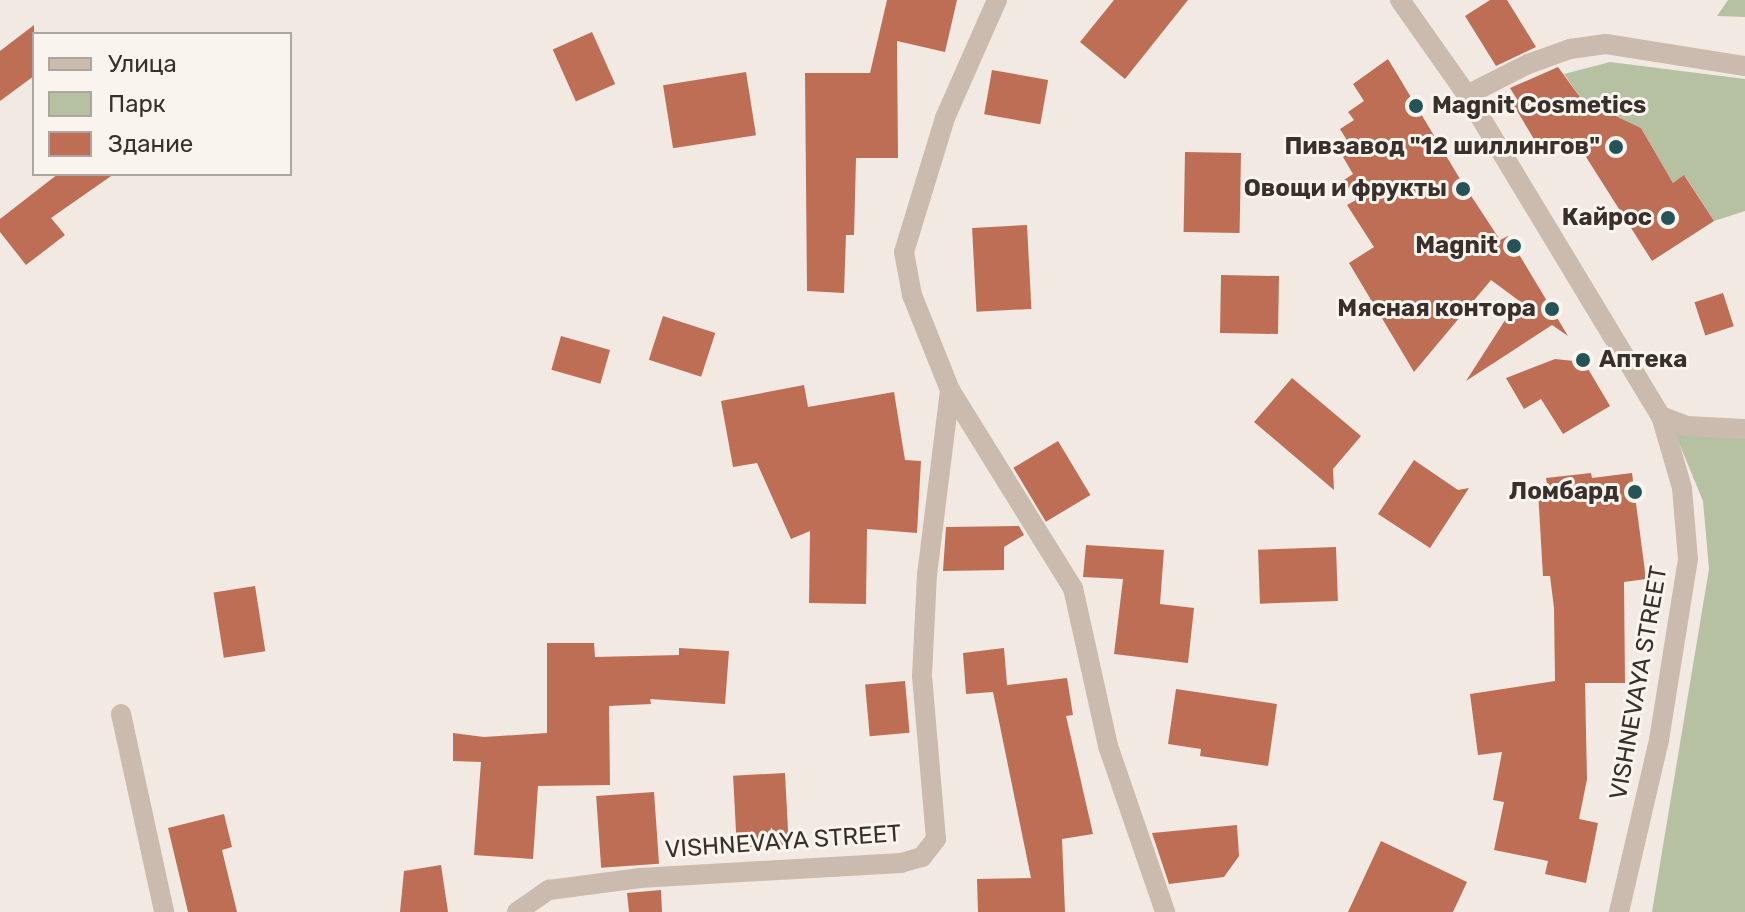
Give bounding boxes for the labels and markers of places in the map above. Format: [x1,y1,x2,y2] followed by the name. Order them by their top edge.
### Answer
[1432,92,1646,120] place label: Magnit Cosmetics
[1407,97,1425,115] marker: Magnit Cosmetics
[1284,133,1600,161] place label: Пивзавод "12 шиллингов"
[1607,138,1625,156] marker: Пивзавод "12 шиллингов"
[1244,175,1447,203] place label: Овощи и фрукты
[1454,180,1472,198] marker: Овощи и фрукты
[1562,204,1652,232] place label: Кайрос
[1659,209,1677,227] marker: Кайрос
[1415,232,1498,260] place label: Magnit
[1505,237,1523,255] marker: Magnit
[1337,295,1536,323] place label: Мясная контора
[1543,300,1561,318] marker: Мясная контора
[1599,346,1687,374] place label: Аптека
[1574,351,1592,369] marker: Аптека
[1509,478,1619,506] place label: Ломбард
[1626,483,1644,501] marker: Ломбард

